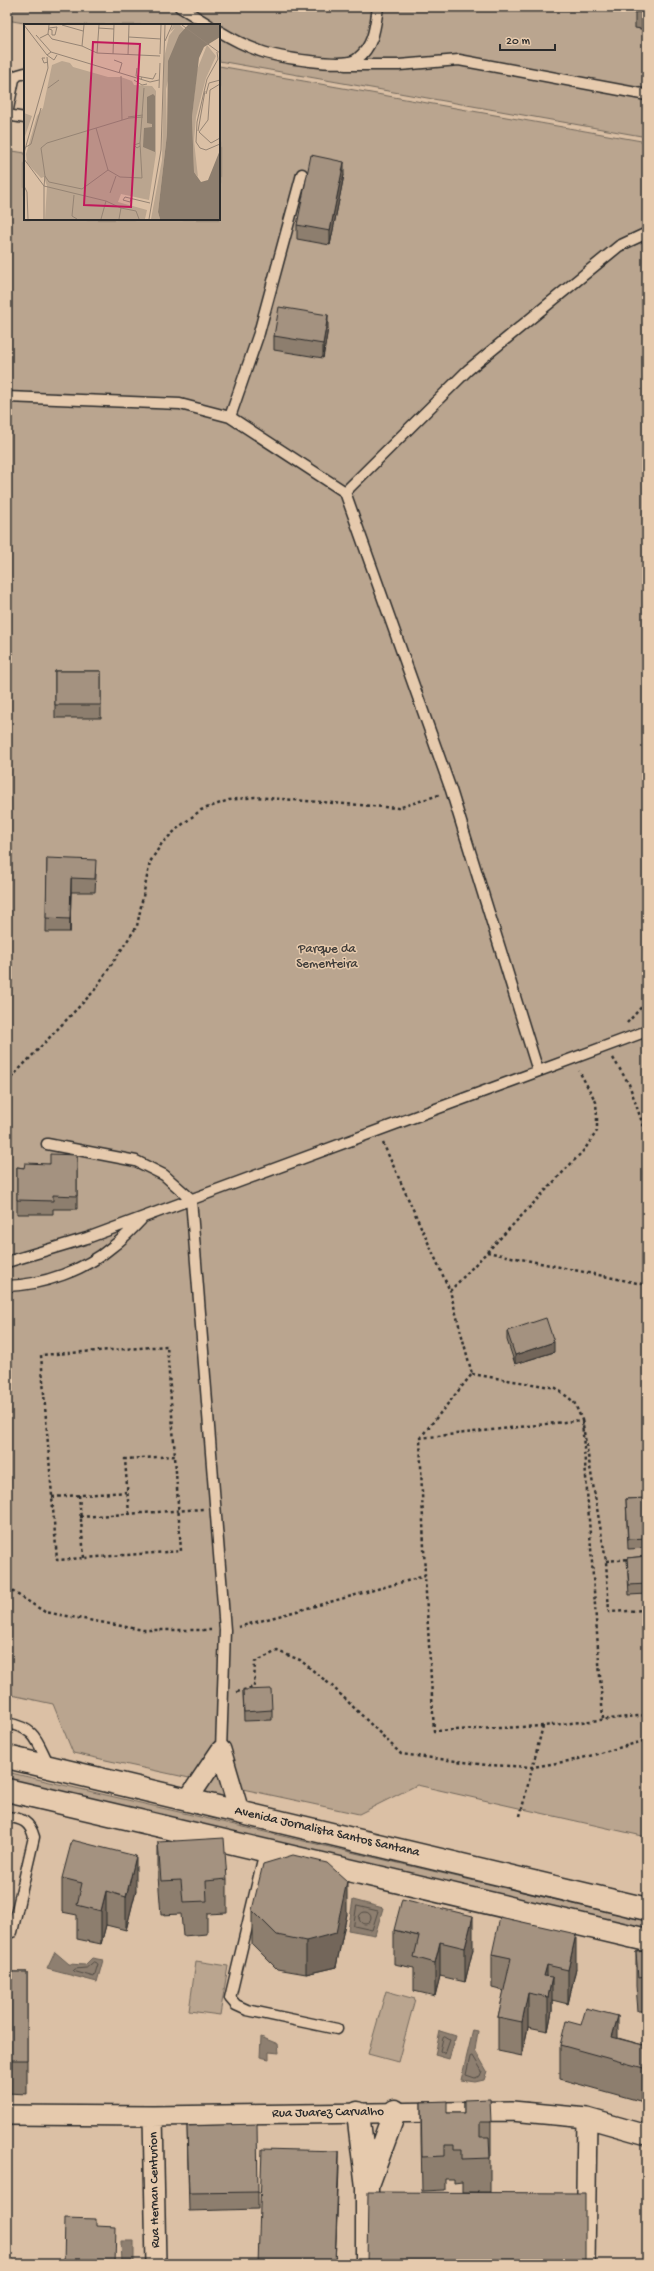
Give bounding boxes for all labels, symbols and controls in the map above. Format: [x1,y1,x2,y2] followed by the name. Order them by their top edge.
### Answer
[24,24,220,220] inset map
[500,26,555,52] scale bar
[506,35,531,49] text: 20 m
[296,942,359,972] park label: Parque da Sementeira
[233,1803,422,1861] street label: Avenida Jornalista Santos Santana
[272,2105,384,2121] street label: Rua Juarez Carvalho
[146,2131,164,2248] street label: Rua Hernan Centurion

